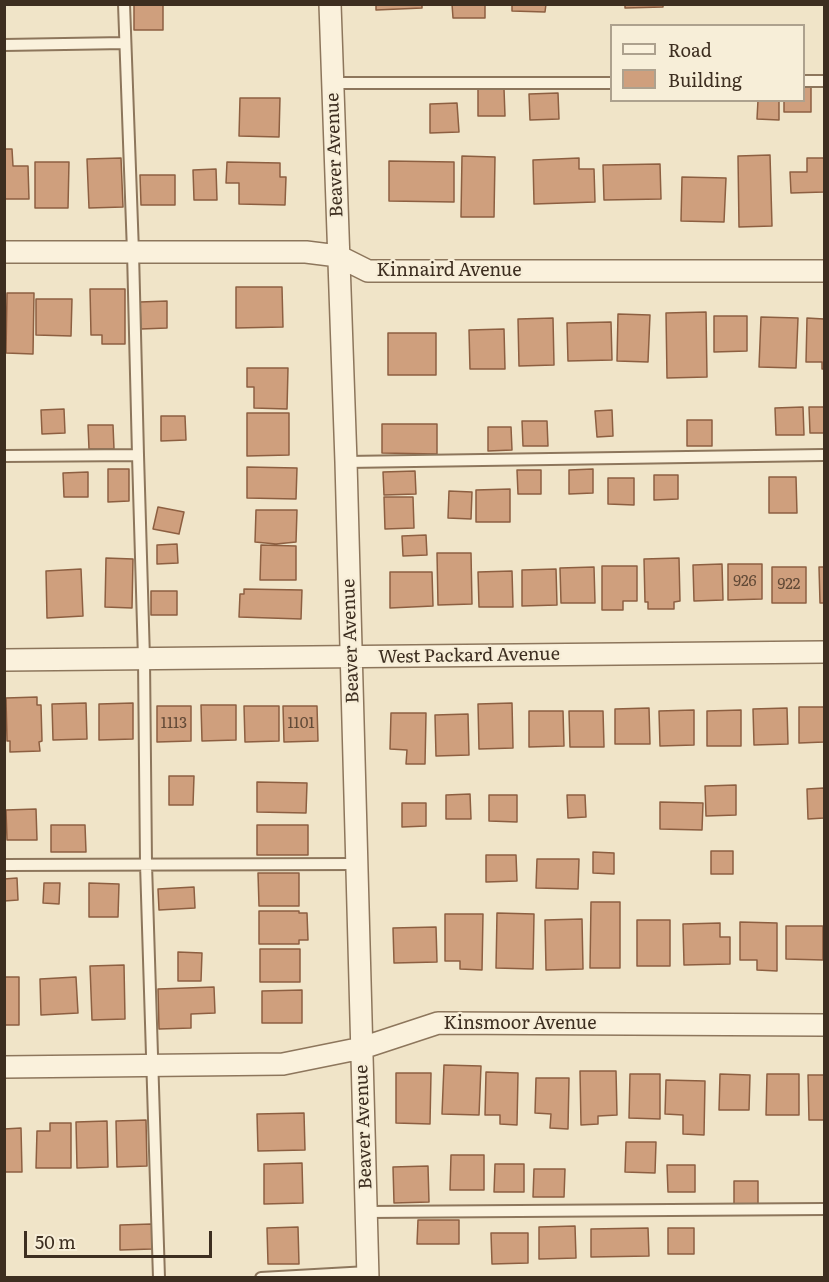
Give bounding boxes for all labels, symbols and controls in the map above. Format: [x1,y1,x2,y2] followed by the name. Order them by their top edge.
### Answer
[610,24,805,102] legend
[668,36,712,63] text: Road
[668,66,742,93] text: Building
[322,92,348,218] street label: Beaver Avenue
[376,260,522,282] street label: Kinnaird Avenue
[733,573,757,591] house number: 926
[778,576,800,594] house number: 922
[338,578,364,704] street label: Beaver Avenue
[378,644,560,668] street label: West Packard Avenue
[161,715,187,733] house number: 1113
[288,715,314,733] house number: 1101
[443,1013,597,1035] street label: Kinsmoor Avenue
[351,1064,377,1190] street label: Beaver Avenue
[27,1219,214,1257] scale bar
[35,1228,76,1255] text: 50 m

